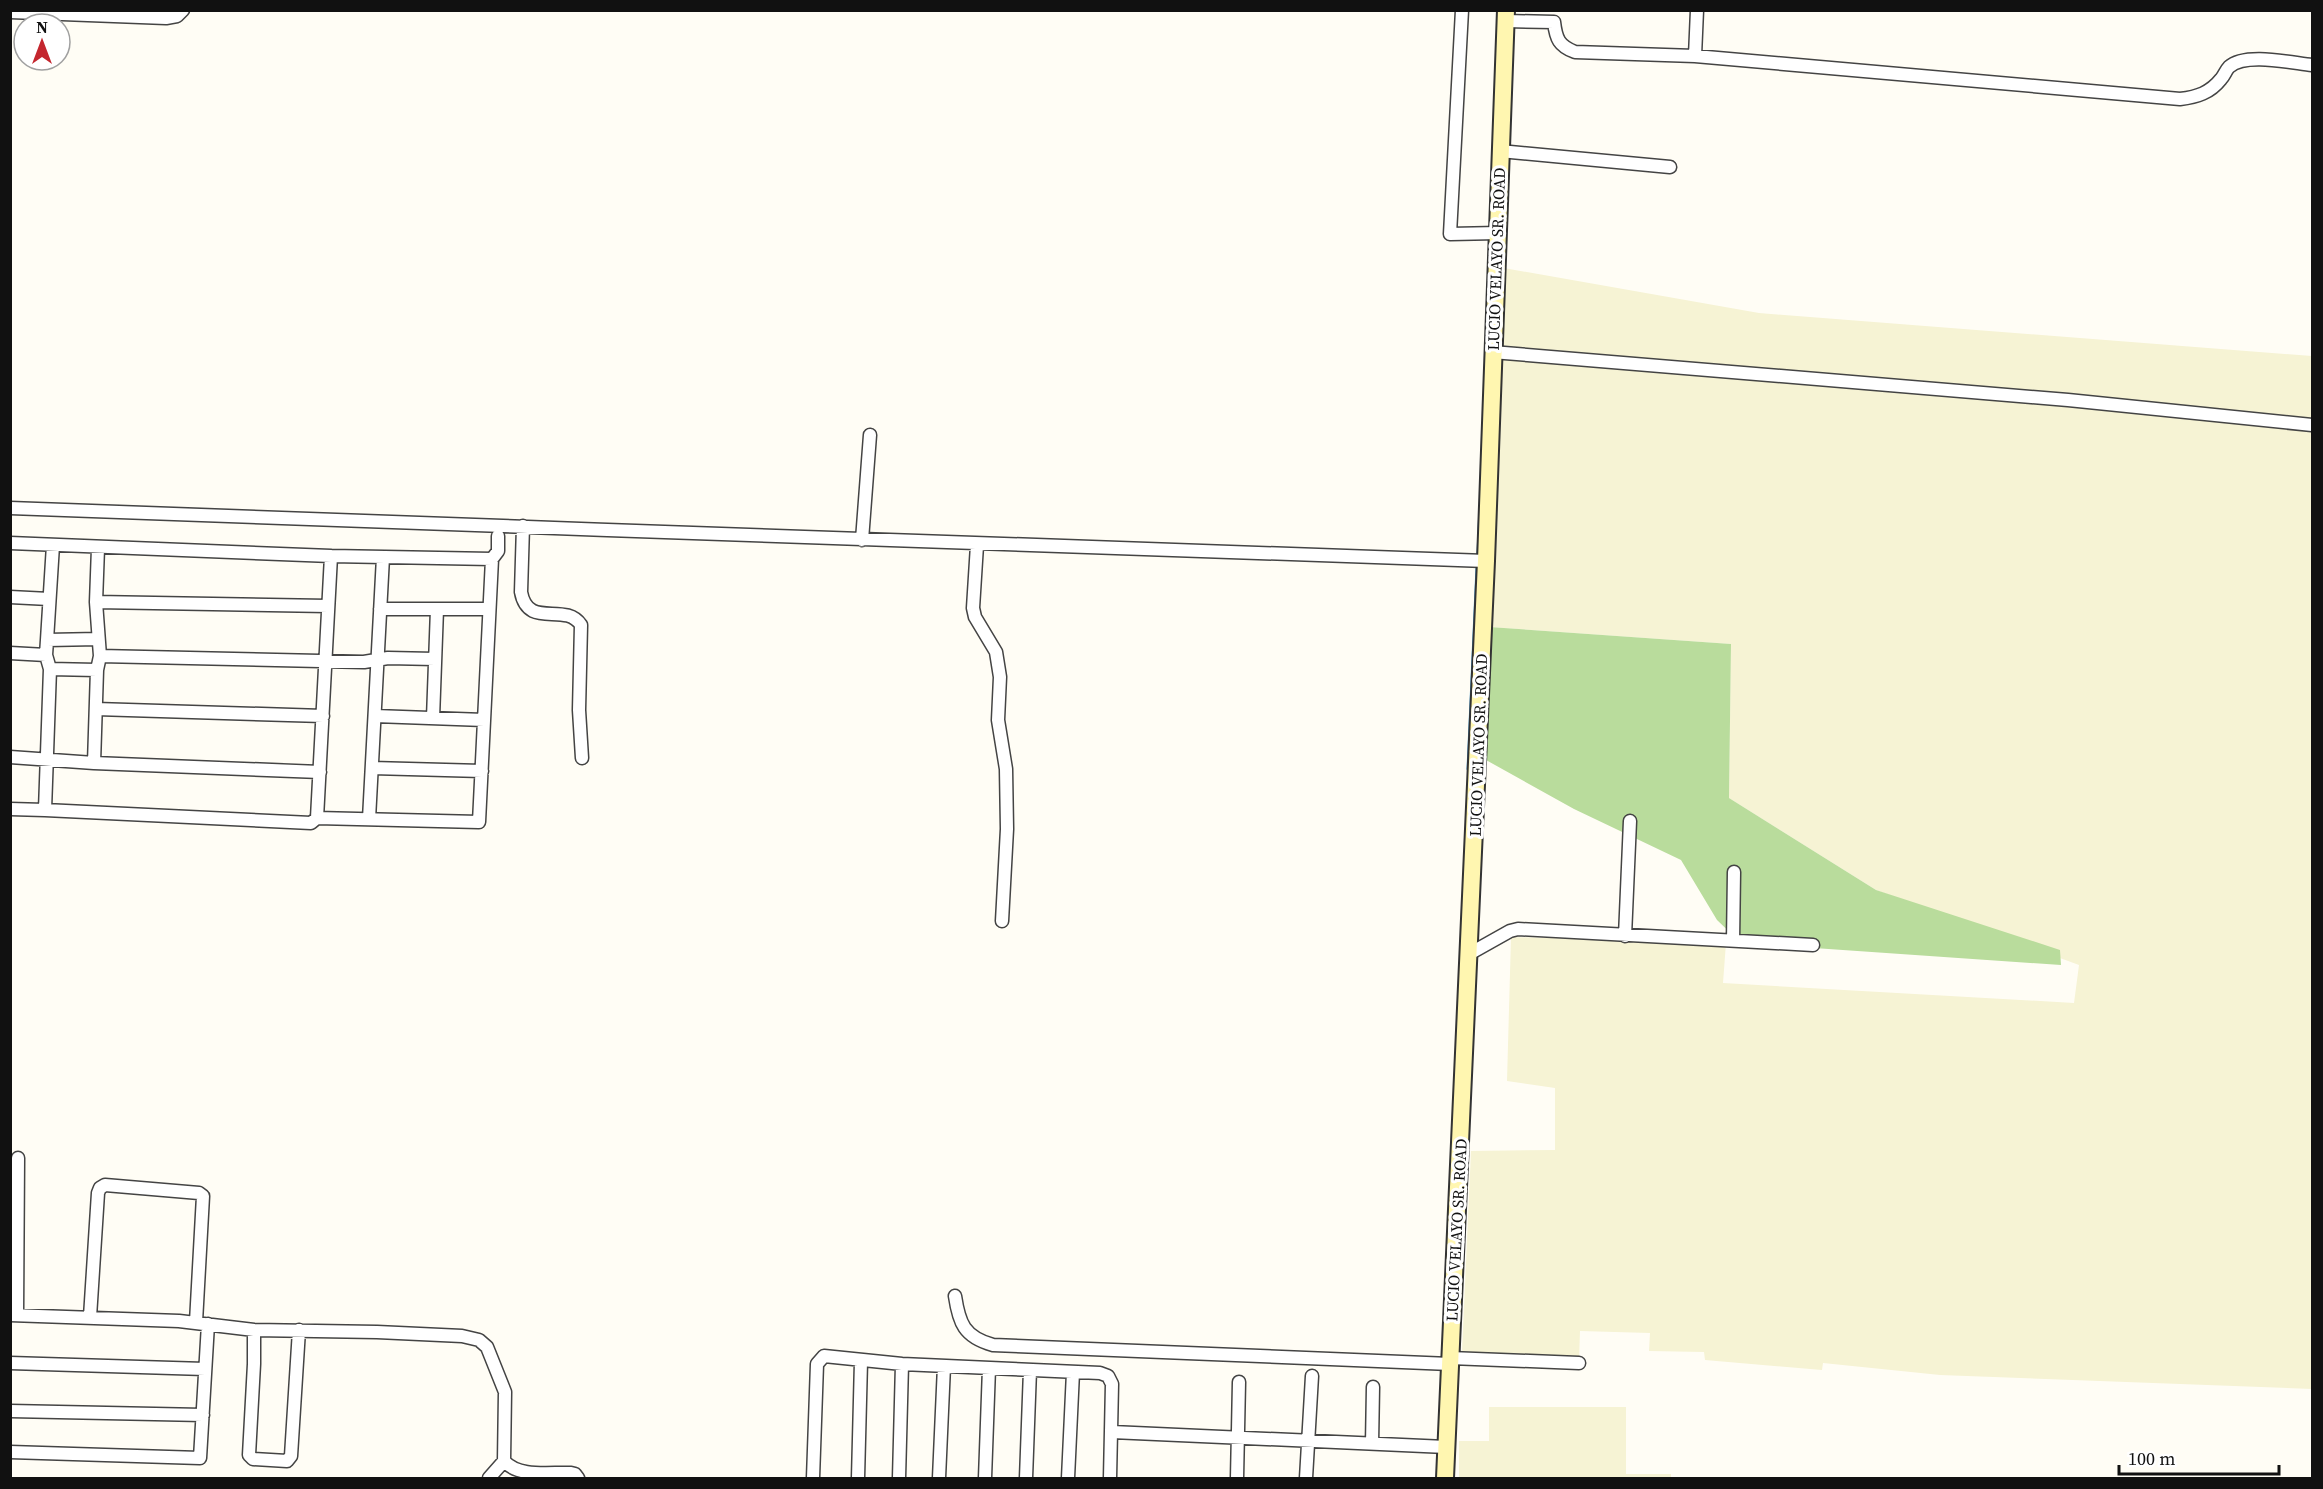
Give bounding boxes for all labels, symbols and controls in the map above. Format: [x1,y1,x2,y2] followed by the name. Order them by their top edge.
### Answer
[12,12,72,72] north arrow
[36,16,48,38] text: N
[1482,167,1510,351] street label: LUCIO VELAYO SR. ROAD
[1464,653,1492,837] street label: LUCIO VELAYO SR. ROAD
[1440,1138,1472,1322] street label: LUCIO VELAYO SR. ROAD
[2119,1438,2280,1476] scale bar
[2128,1446,2175,1471] text: 100 m

